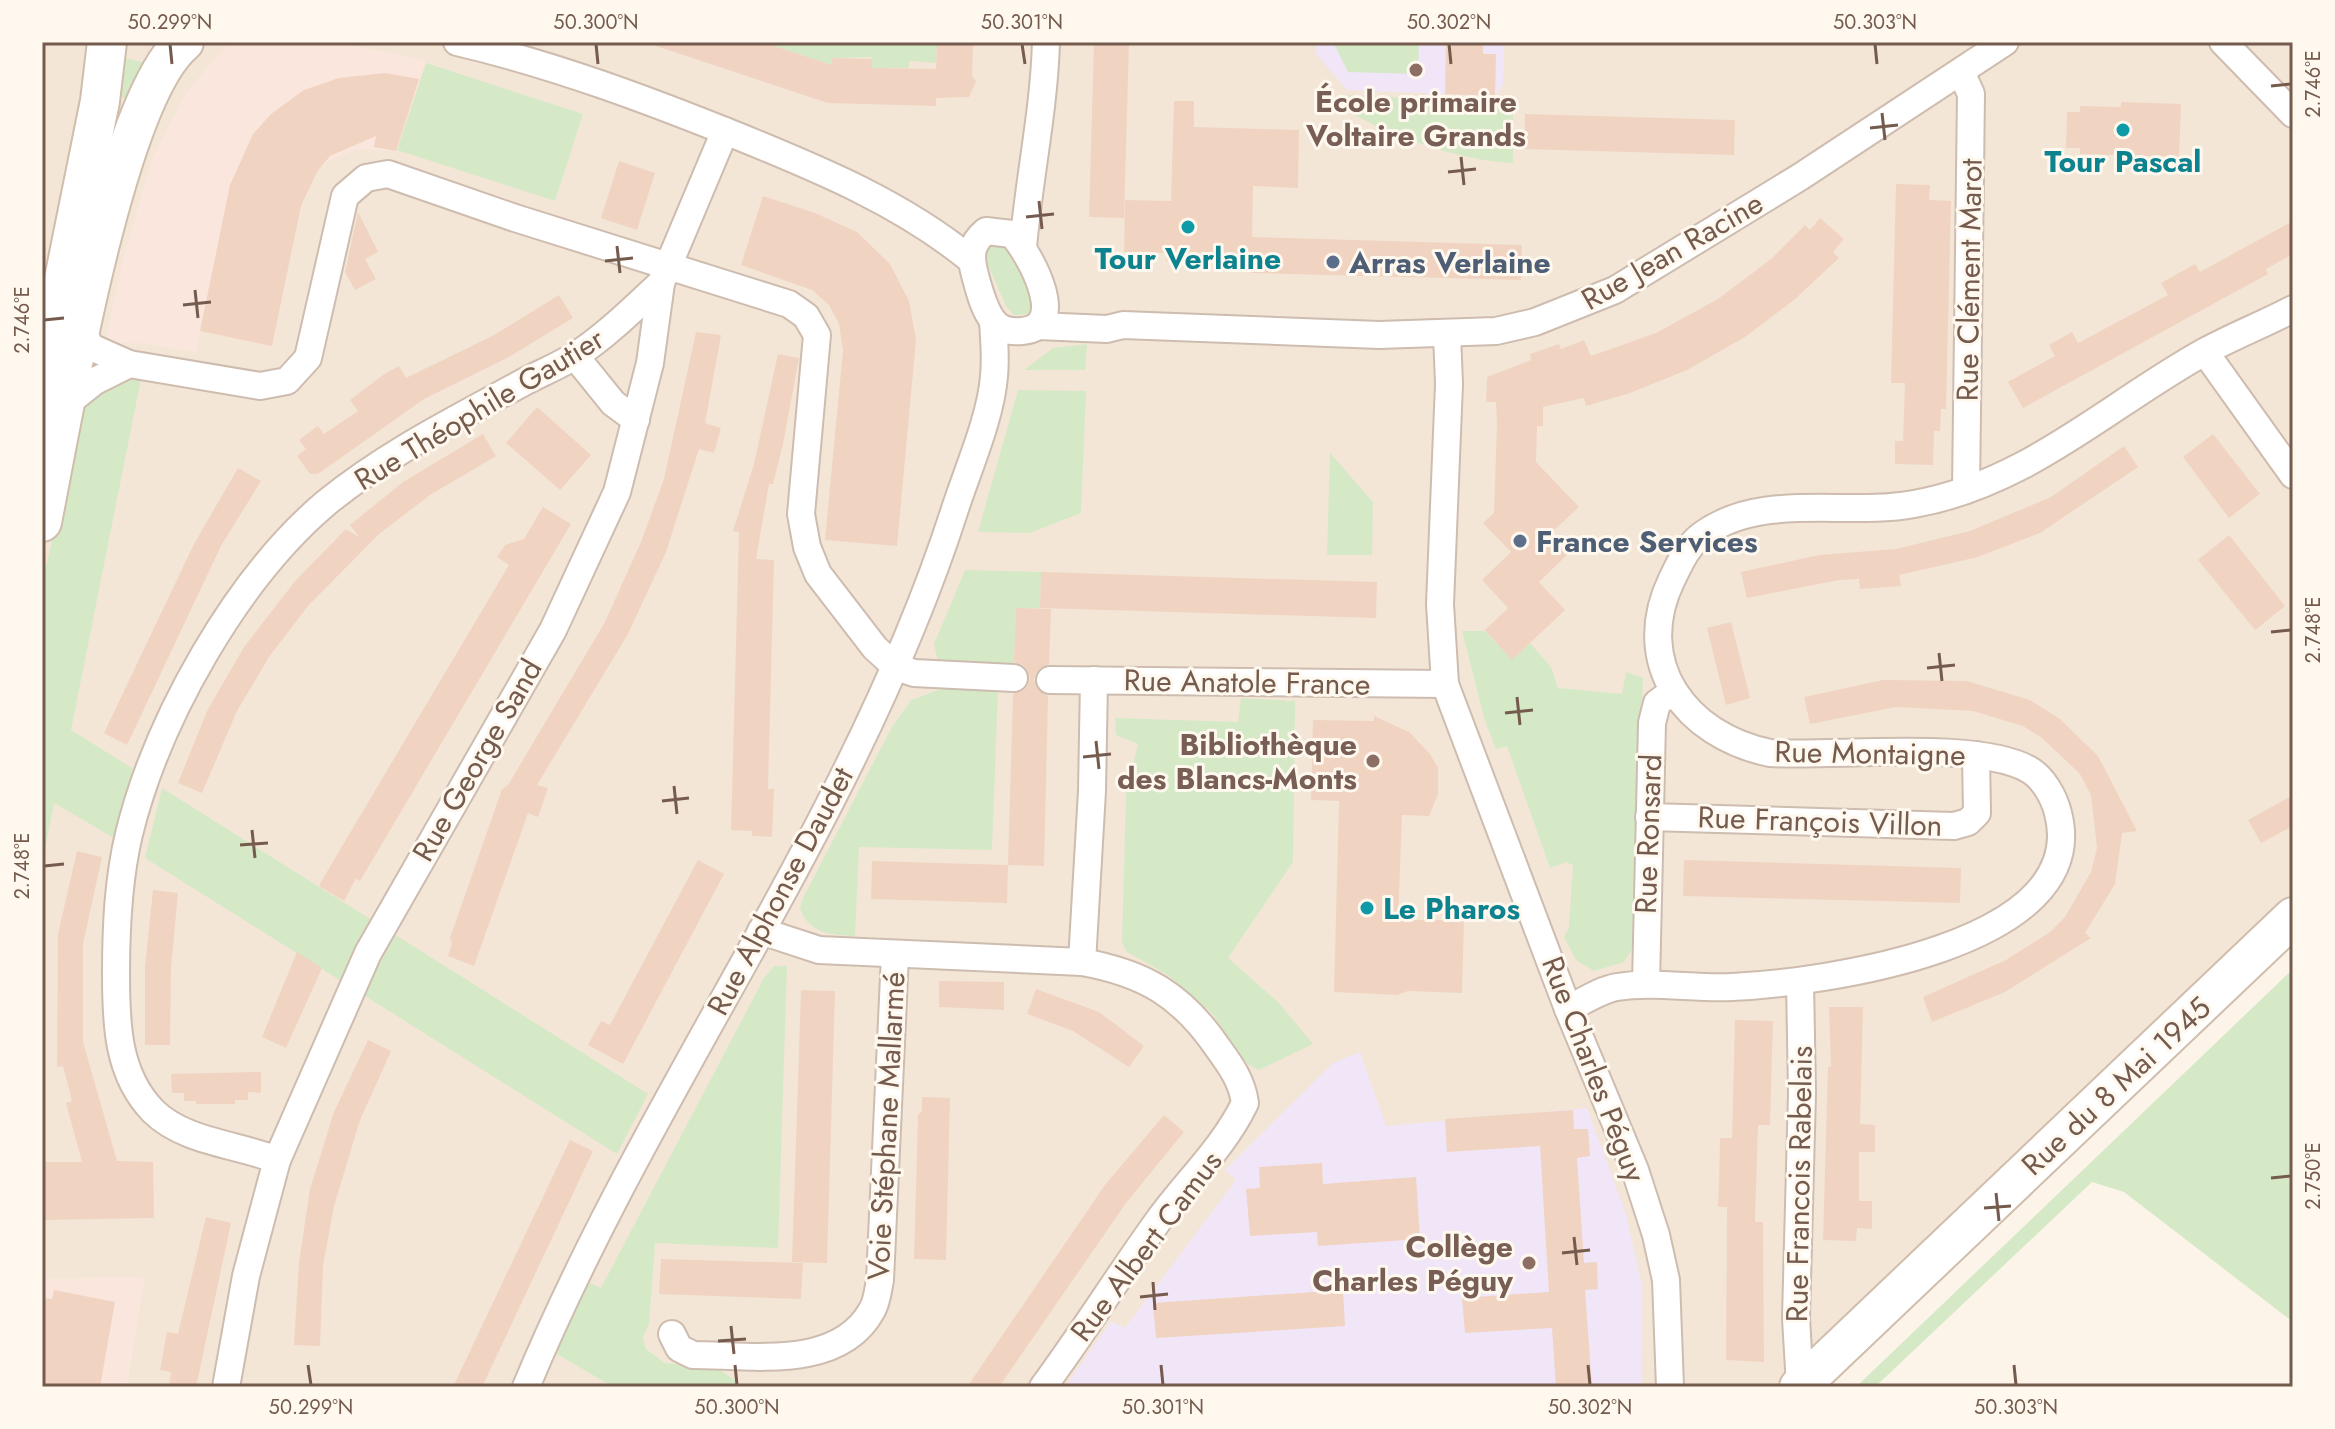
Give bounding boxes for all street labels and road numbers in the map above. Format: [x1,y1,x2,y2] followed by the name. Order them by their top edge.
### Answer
[1945,157,1993,402] street label: Rue Clément Marot
[1573,182,1771,320] street label: Rue Jean Racine
[346,317,613,501] street label: Rue Théophile Gautier
[402,651,552,869] street label: Rue George Sand
[1123,658,1371,706] street label: Rue Anatole France
[1774,730,1966,776] street label: Rue Montaigne
[1624,753,1672,915] street label: Rue Ronsard
[696,759,864,1023] street label: Rue Alphonse Daudet
[1697,795,1943,847] street label: Rue François Villon
[1531,950,1657,1189] street label: Rue Charles Péguy
[856,971,916,1281] street label: Voie Stéphane Mallarmé
[2012,987,2220,1185] street label: Rue du 8 Mai 1945
[1775,1045,1823,1323] street label: Rue Francois Rabelais
[1060,1142,1232,1350] street label: Rue Albert Camus

